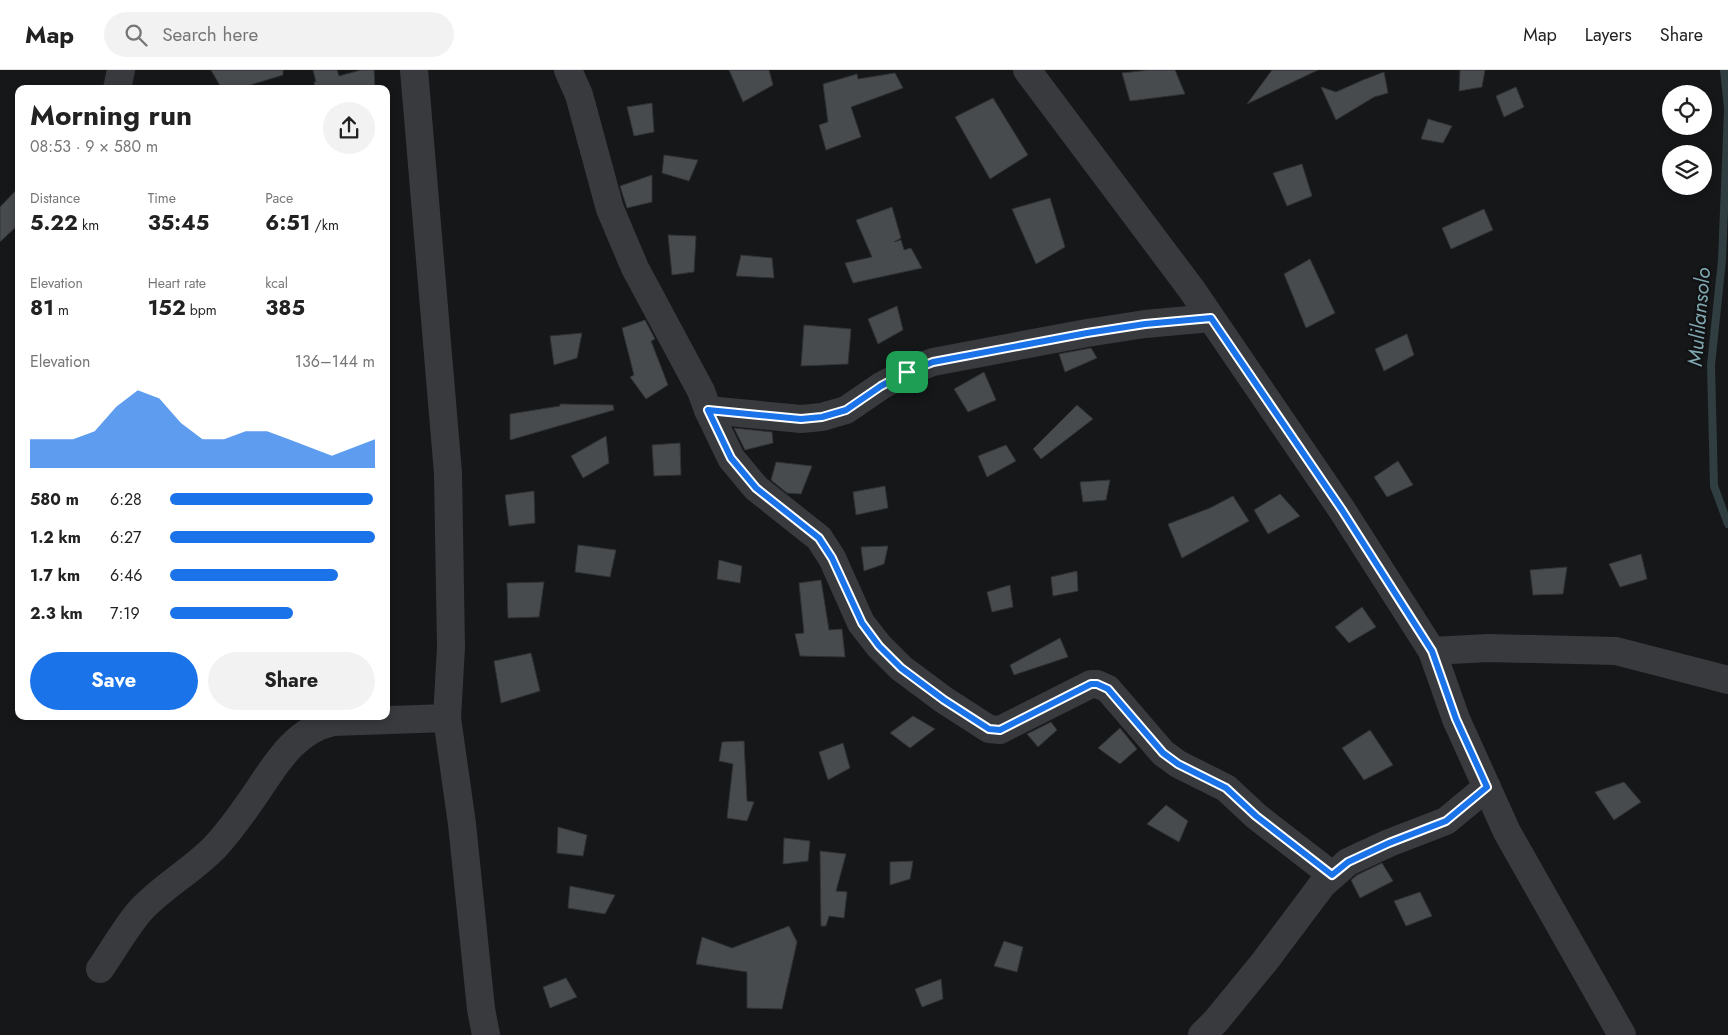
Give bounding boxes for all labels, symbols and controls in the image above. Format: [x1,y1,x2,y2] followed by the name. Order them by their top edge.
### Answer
[104,12,454,57] search box
[25,17,74,52] text: Map
[122,21,150,49] icon: search
[162,21,258,48] text: Search here
[1523,22,1557,48] text: Map
[1585,22,1632,48] text: Layers
[1660,22,1703,48] text: Share
[1662,85,1712,195] map controls
[1662,85,1712,135] button: locate
[30,95,192,136] text: Morning run
[323,102,375,154] button: share
[30,135,158,158] text: 08:53 · 9 × 580 m
[1662,145,1712,195] button: layers
[30,188,80,208] text: Distance
[148,188,176,208] text: Time
[265,188,293,208] text: Pace
[30,208,78,238] text: 5.22
[148,208,209,238] text: 35:45
[265,208,310,238] text: 6:51
[78,215,99,235] text: km
[310,215,339,235] text: /km
[1680,266,1718,368] water label: Mulilansolo
[30,273,83,293] text: Elevation
[148,273,206,293] text: Heart rate
[265,273,288,293] text: kcal
[30,293,54,323] text: 81
[148,293,186,323] text: 152
[265,293,305,323] text: 385
[54,300,69,320] text: m
[186,300,217,320] text: bpm
[30,350,90,373] text: Elevation
[295,350,375,373] text: 136–144 m
[886,351,928,393] pin
[893,358,921,386] icon: arrive
[30,488,79,511] text: 580 m
[110,488,142,511] text: 6:28
[30,526,81,549] text: 1.2 km
[110,526,142,549] text: 6:27
[30,564,80,587] text: 1.7 km
[110,564,143,587] text: 6:46
[30,602,83,625] text: 2.3 km
[110,602,140,625] text: 7:19
[30,652,198,710] button: Save
[208,652,375,710] button: Share

